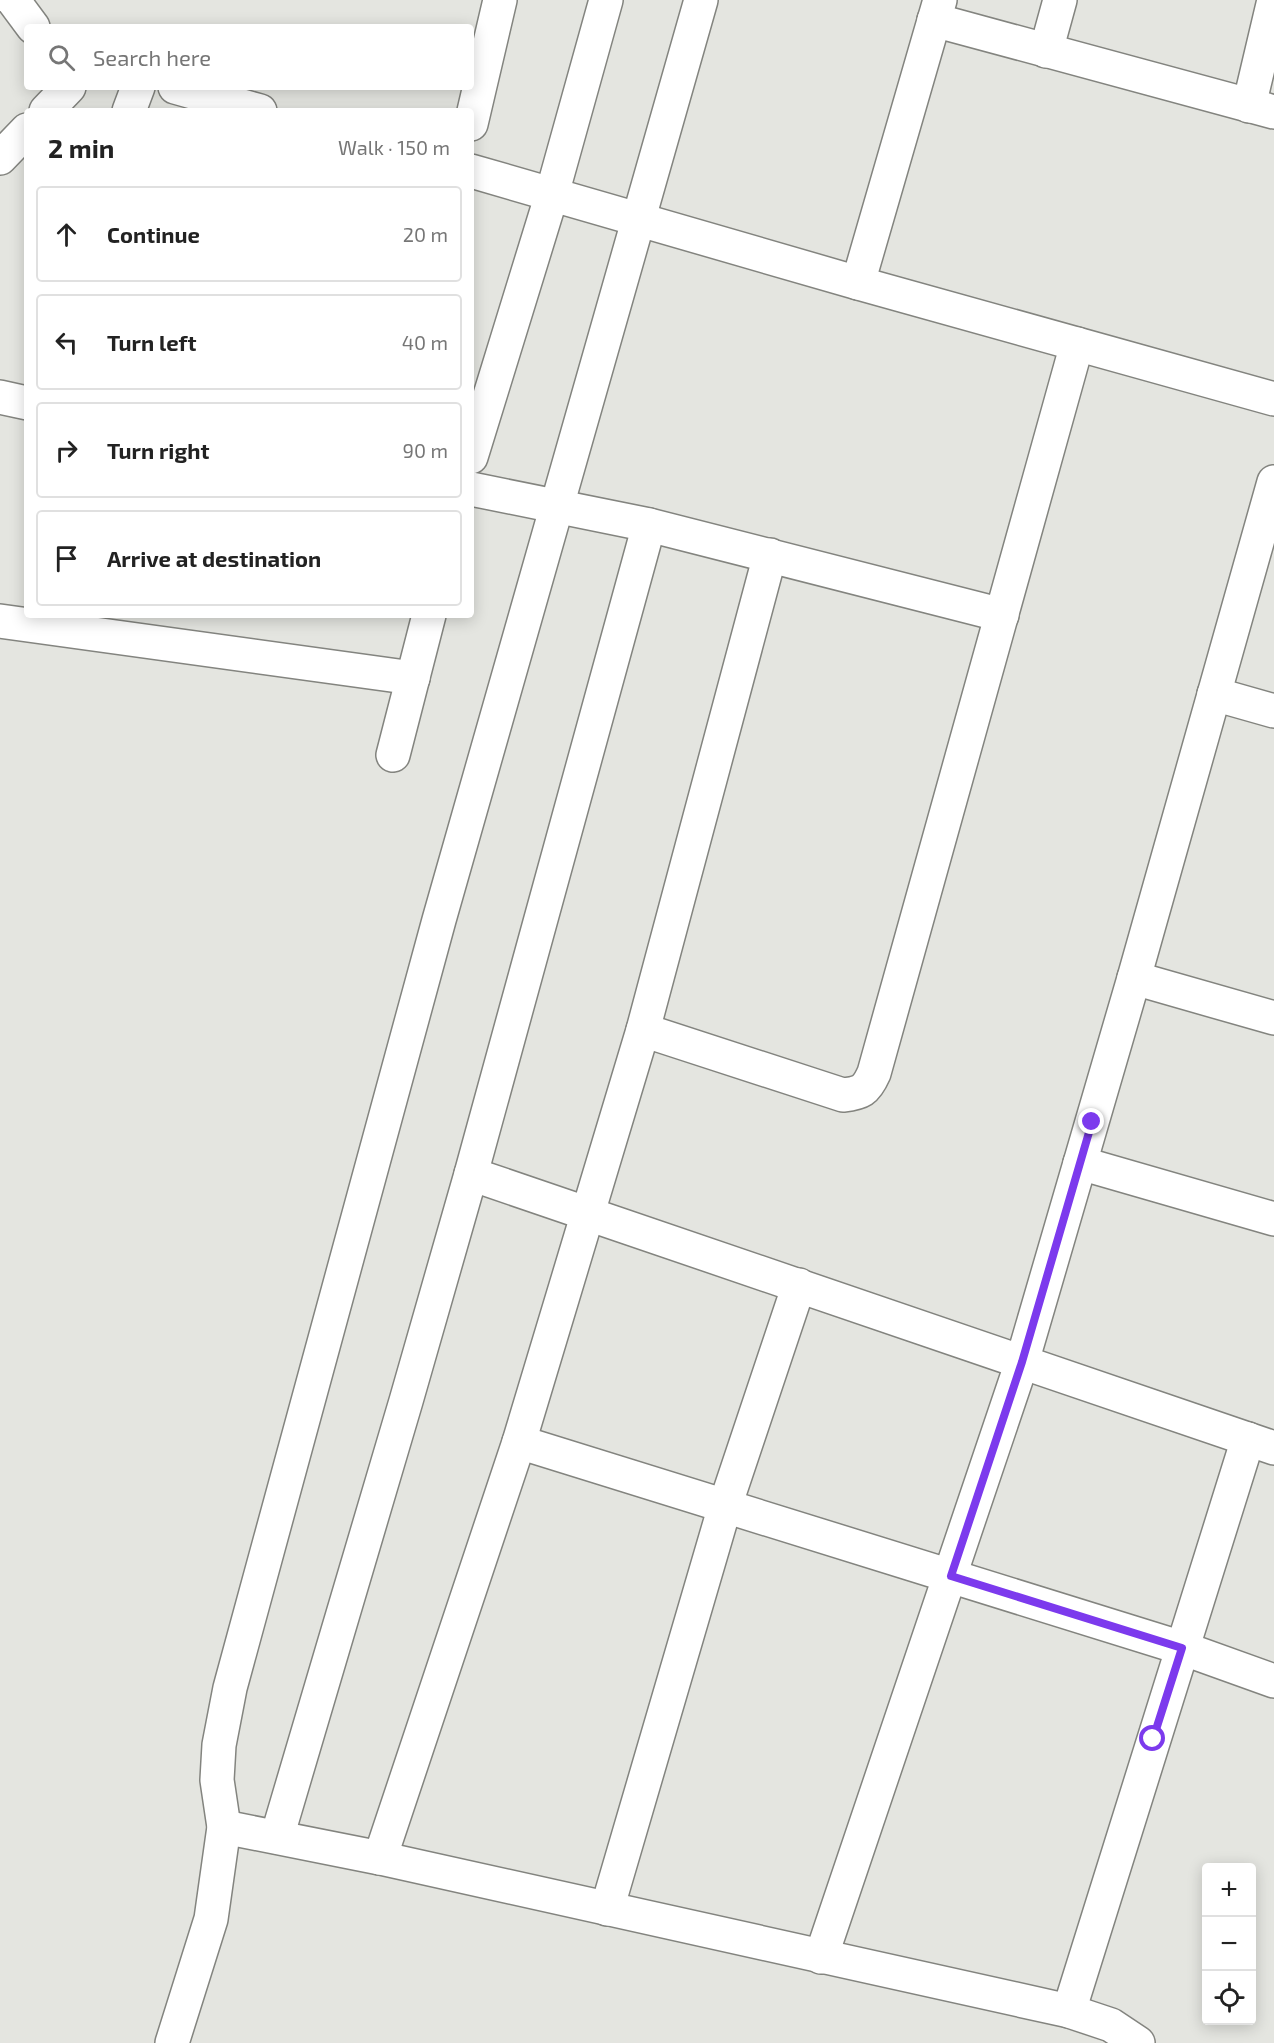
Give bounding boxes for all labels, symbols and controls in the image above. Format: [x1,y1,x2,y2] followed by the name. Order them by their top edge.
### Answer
[24,24,474,90] search box
[45,41,78,74] icon: search
[93,44,211,70] text: Search here
[48,132,114,163] text: 2 min
[338,135,450,159] text: Walk · 150 m
[50,218,83,251] icon: ahead
[107,221,200,247] text: Continue
[403,222,448,246] text: 20 m
[50,326,83,359] icon: left
[107,329,196,355] text: Turn left
[402,330,448,354] text: 40 m
[50,434,83,467] icon: right
[107,437,209,463] text: Turn right
[403,438,448,462] text: 90 m
[50,542,83,575] icon: arrive
[107,545,321,571] text: Arrive at destination
[1078,1108,1104,1134] route end
[1139,1725,1165,1751] route start
[1202,1863,1256,2025] map controls
[1202,1863,1256,1917] button: +
[1202,1917,1256,1971] button: −
[1202,1971,1256,2025] button: locate

